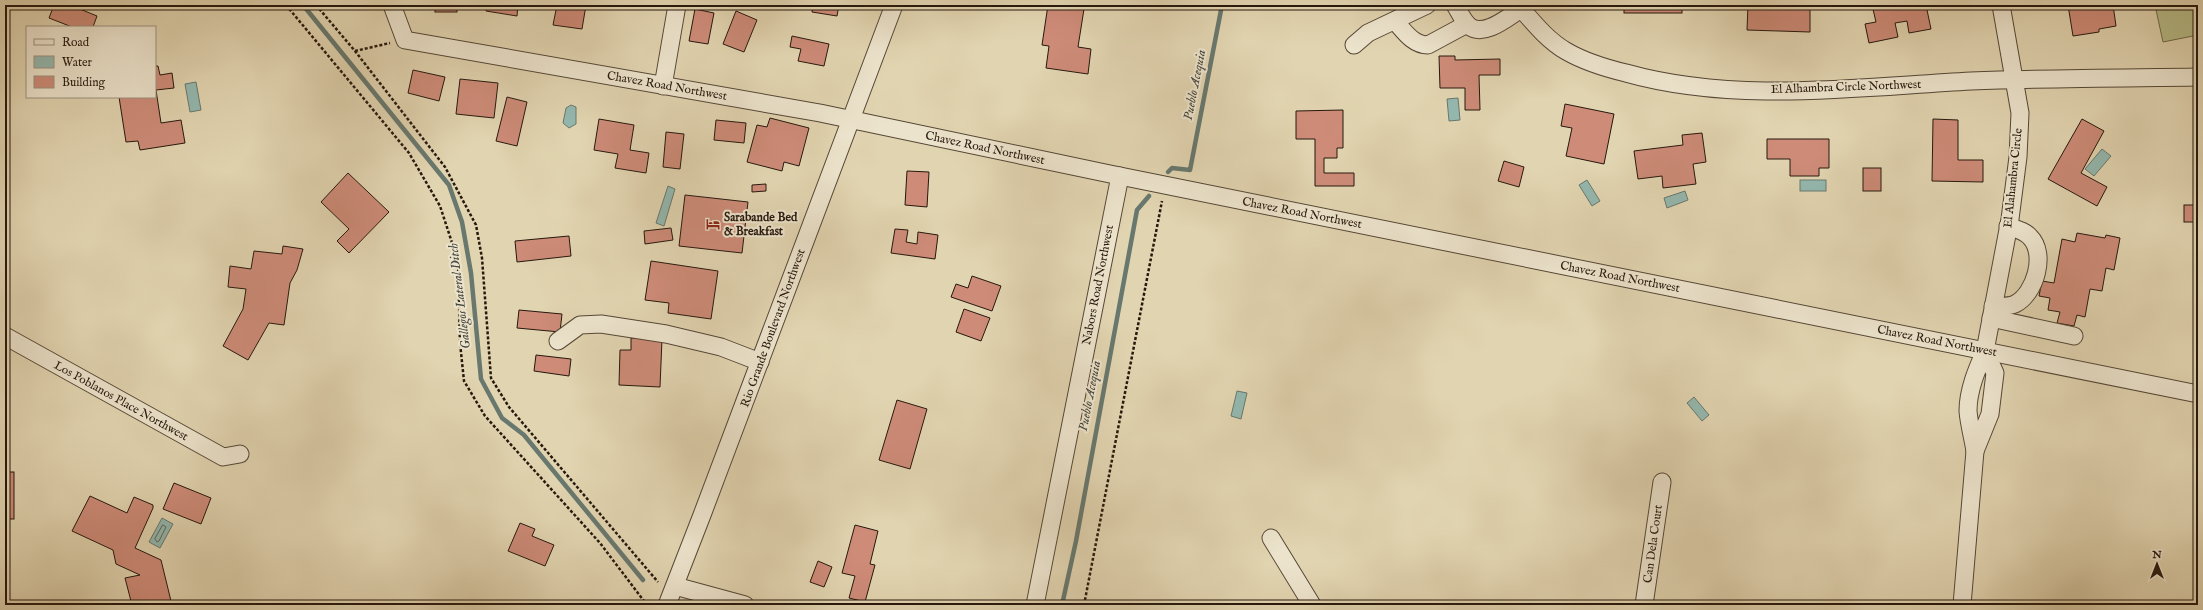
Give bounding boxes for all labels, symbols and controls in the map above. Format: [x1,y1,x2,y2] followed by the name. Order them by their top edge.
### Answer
[26,26,156,98] legend
[62,35,90,50] text: Road
[1180,48,1210,122] water label: Pueblo Acequia
[62,55,93,70] text: Water
[606,68,728,104] street label: Chavez Road Northwest
[62,75,106,90] text: Building
[1771,77,1921,97] street label: El Alhambra Circle Northwest
[2000,127,2026,229] street label: El Alahambra Circle
[924,128,1046,168] street label: Chavez Road Northwest
[1241,194,1363,232] street label: Chavez Road Northwest
[724,210,798,239] place label: Sarabande Bed & Breakfast
[705,216,721,232] hotel icon: Sarabande Bed & Breakfast
[1079,224,1117,346] street label: Nabors Road Northwest
[445,241,476,350] water label: Gallegos Lateral Ditch
[737,247,809,409] street label: Rio Grande Boulevard Northwest
[1559,258,1681,296] street label: Chavez Road Northwest
[1876,322,1998,360] street label: Chavez Road Northwest
[51,358,191,444] street label: Los Poblanos Place Northwest
[1075,359,1105,433] water label: Pueblo Acequia
[1640,504,1666,584] street label: Can Dela Court
[2137,544,2177,584] north arrow
[2151,548,2162,562] text: N

